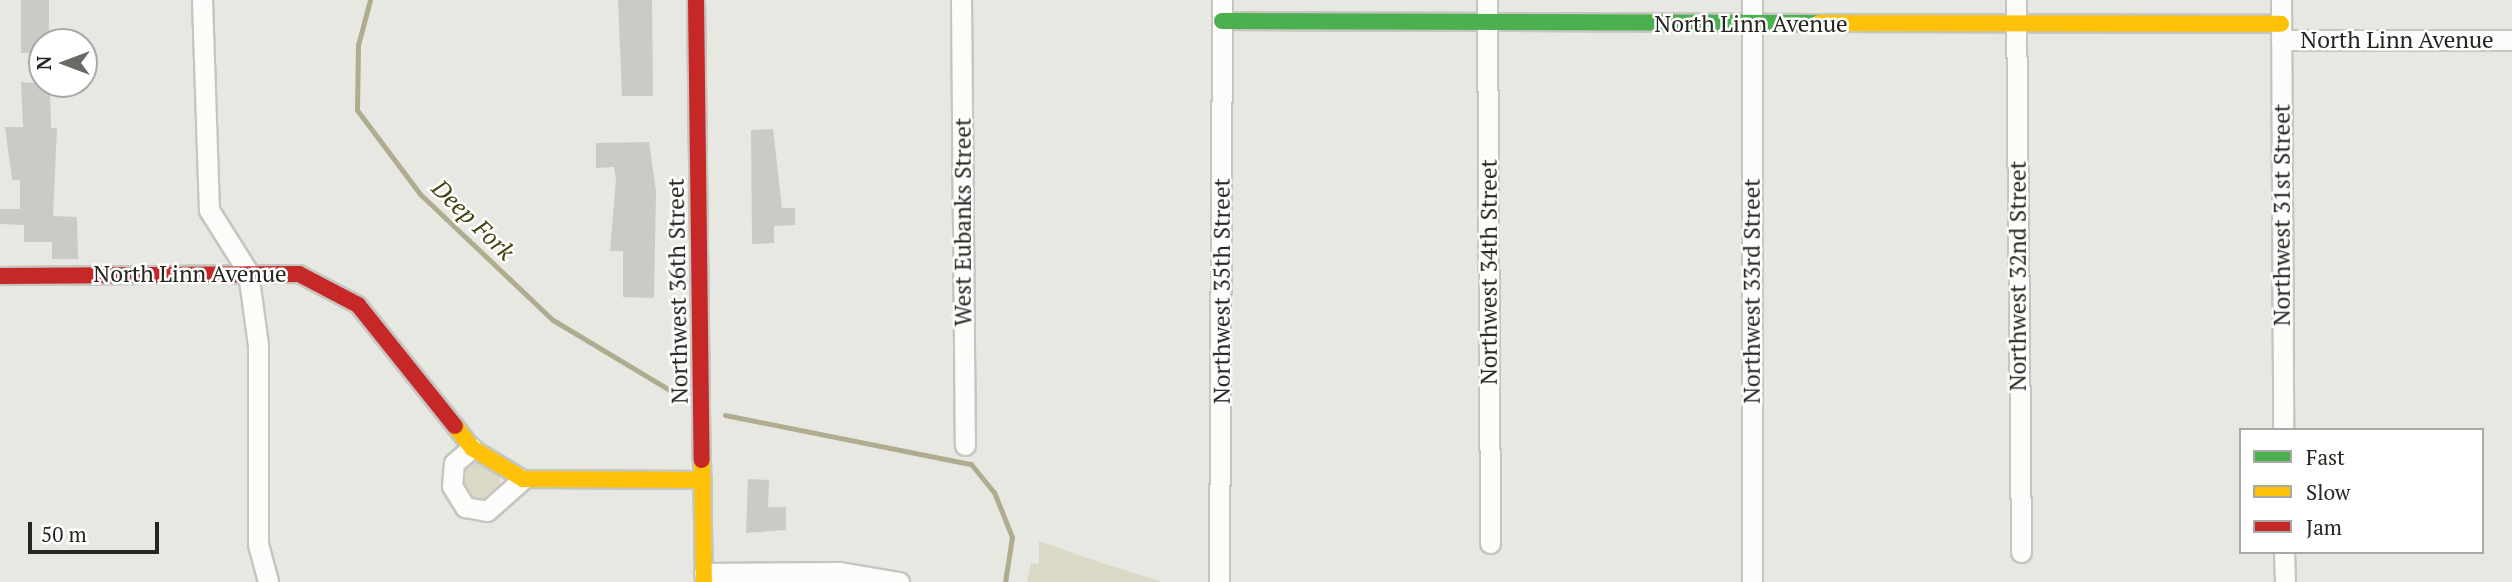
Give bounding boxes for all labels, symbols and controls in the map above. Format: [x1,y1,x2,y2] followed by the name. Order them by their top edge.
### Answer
[1654,10,1848,38] street label: North Linn Avenue
[2300,26,2494,54] street label: North Linn Avenue
[28,28,98,98] north arrow
[31,56,56,70] text: N
[2268,104,2296,326] street label: Northwest 31st Street
[949,118,977,326] street label: West Eubanks Street
[1475,159,1503,385] street label: Northwest 34th Street
[2004,161,2032,391] street label: Northwest 32nd Street
[426,174,520,266] water label: Deep Fork
[662,178,694,404] street label: Northwest 36th Street
[1208,178,1236,404] street label: Northwest 35th Street
[1738,178,1766,404] street label: Northwest 33rd Street
[93,260,287,288] street label: North Linn Avenue
[2239,428,2484,554] legend
[2306,443,2345,471] text: Fast
[2306,478,2350,506] text: Slow
[32,508,163,552] scale bar
[2306,513,2342,541] text: Jam
[41,520,87,548] text: 50 m

